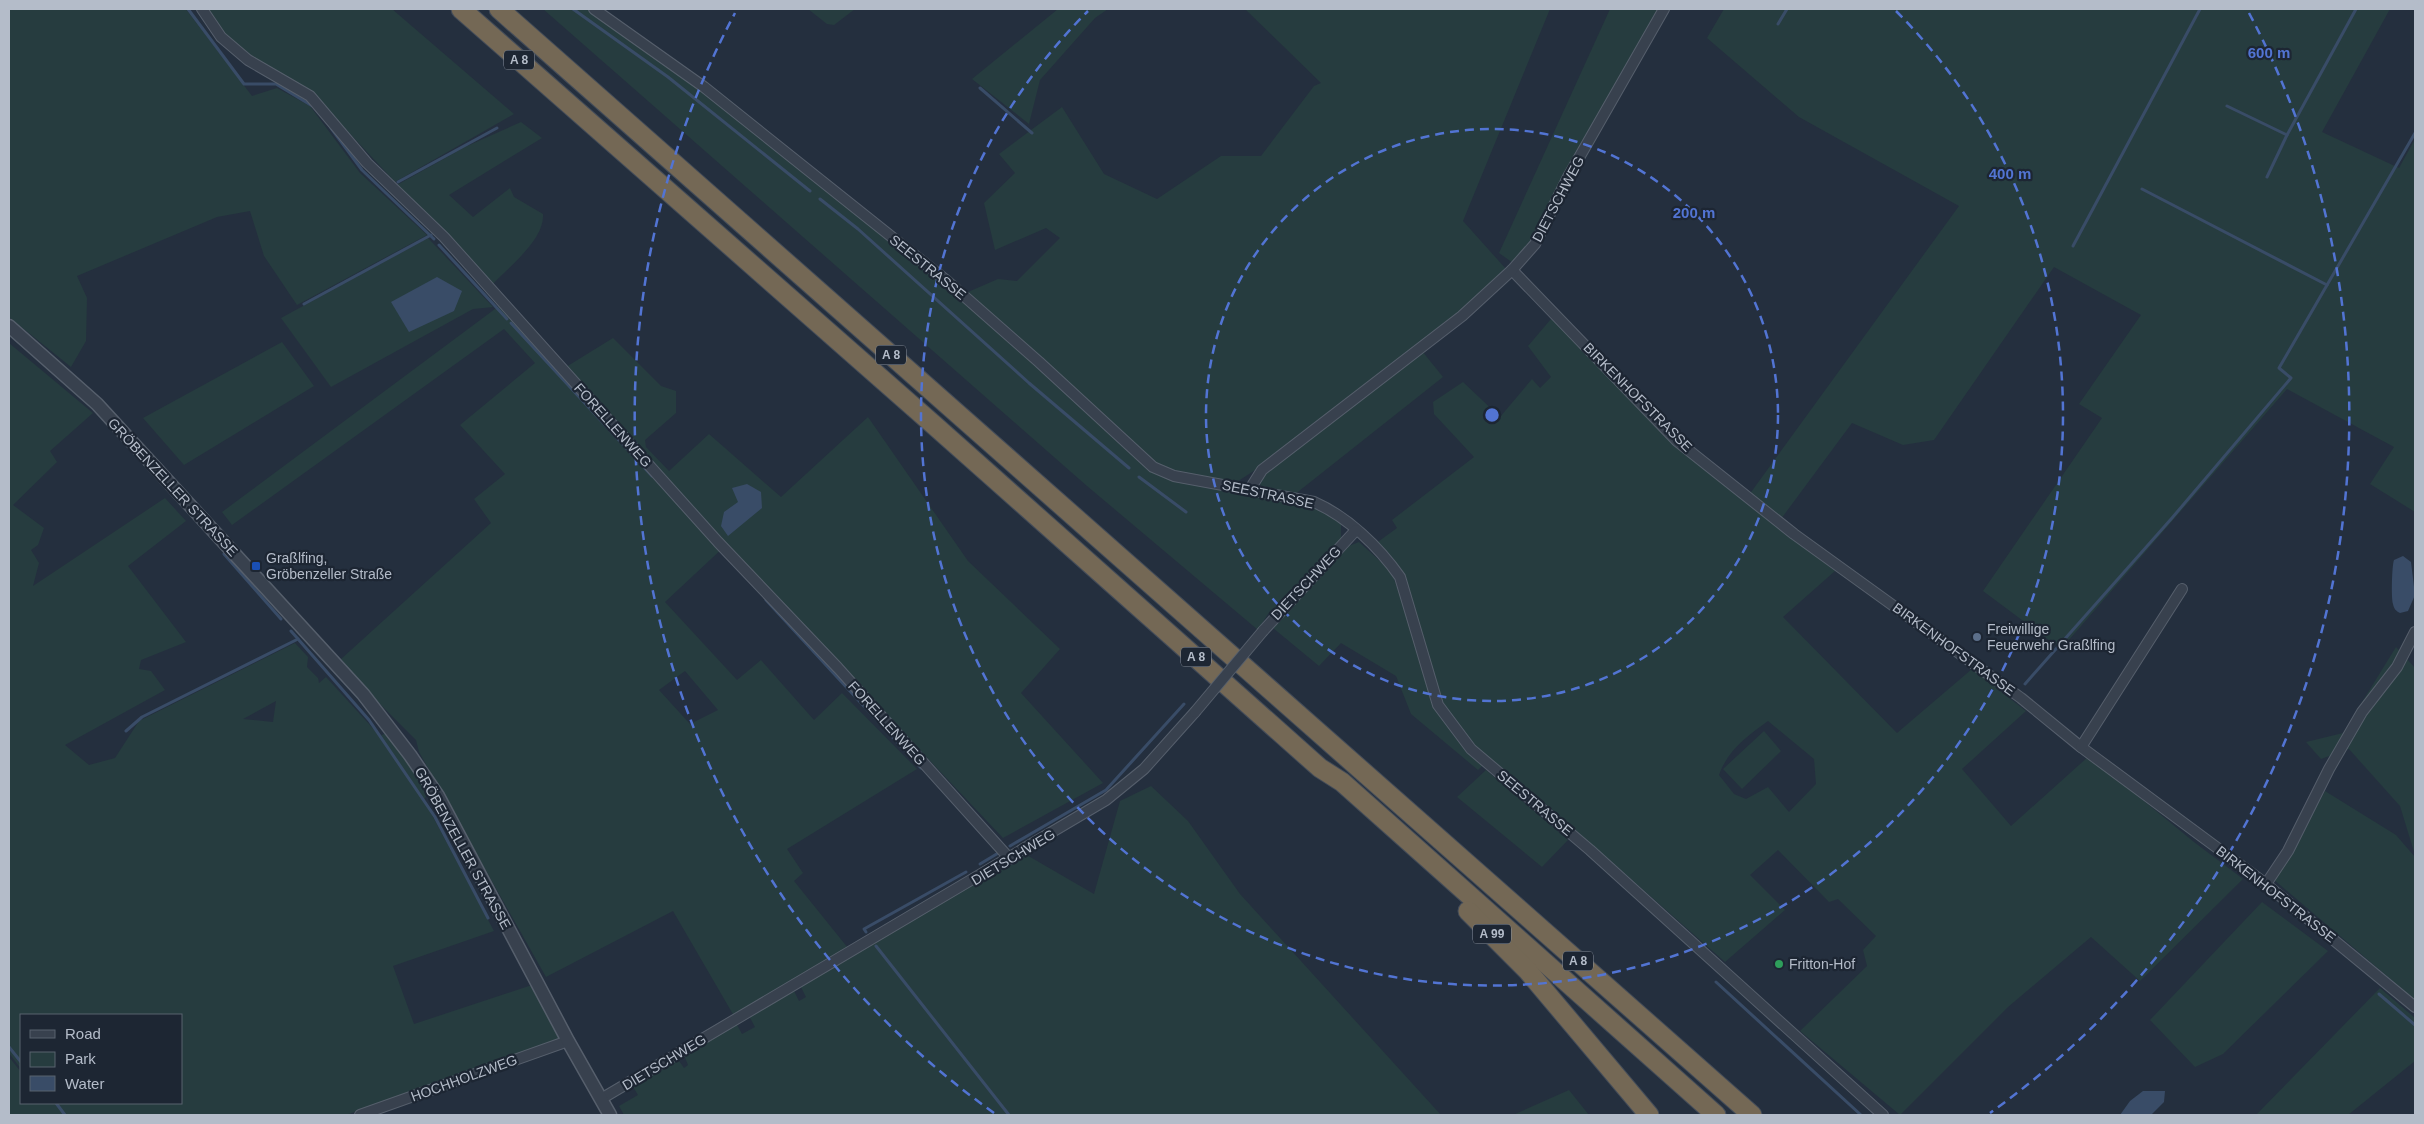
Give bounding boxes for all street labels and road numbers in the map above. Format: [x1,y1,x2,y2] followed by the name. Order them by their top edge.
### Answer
[504,50,534,70] road number: A 8
[1529,153,1587,245] street label: DIETSCHWEG
[887,231,969,303] street label: SEESTRASSE
[1580,339,1696,455] street label: BIRKENHOFSTRASSE
[876,346,906,364] road number: A 8
[571,380,655,470] street label: FORELLENWEG
[105,414,242,559] street label: GRÖBENZELLER STRASSE
[1221,476,1315,512] street label: SEESTRASSE
[1268,543,1344,623] street label: DIETSCHWEG
[1890,599,2018,699] street label: BIRKENHOFSTRASSE
[1181,648,1211,666] road number: A 8
[845,678,929,768] street label: FORELLENWEG
[412,764,515,932] street label: GRÖBENZELLER STRASSE
[1494,767,1576,839] street label: SEESTRASSE
[968,826,1058,888] street label: DIETSCHWEG
[2213,842,2339,946] street label: BIRKENHOFSTRASSE
[1473,924,1511,944] road number: A 99
[1563,951,1593,970] road number: A 8
[619,1031,709,1093] street label: DIETSCHWEG
[409,1051,519,1105] street label: HOCHHOLZWEG

